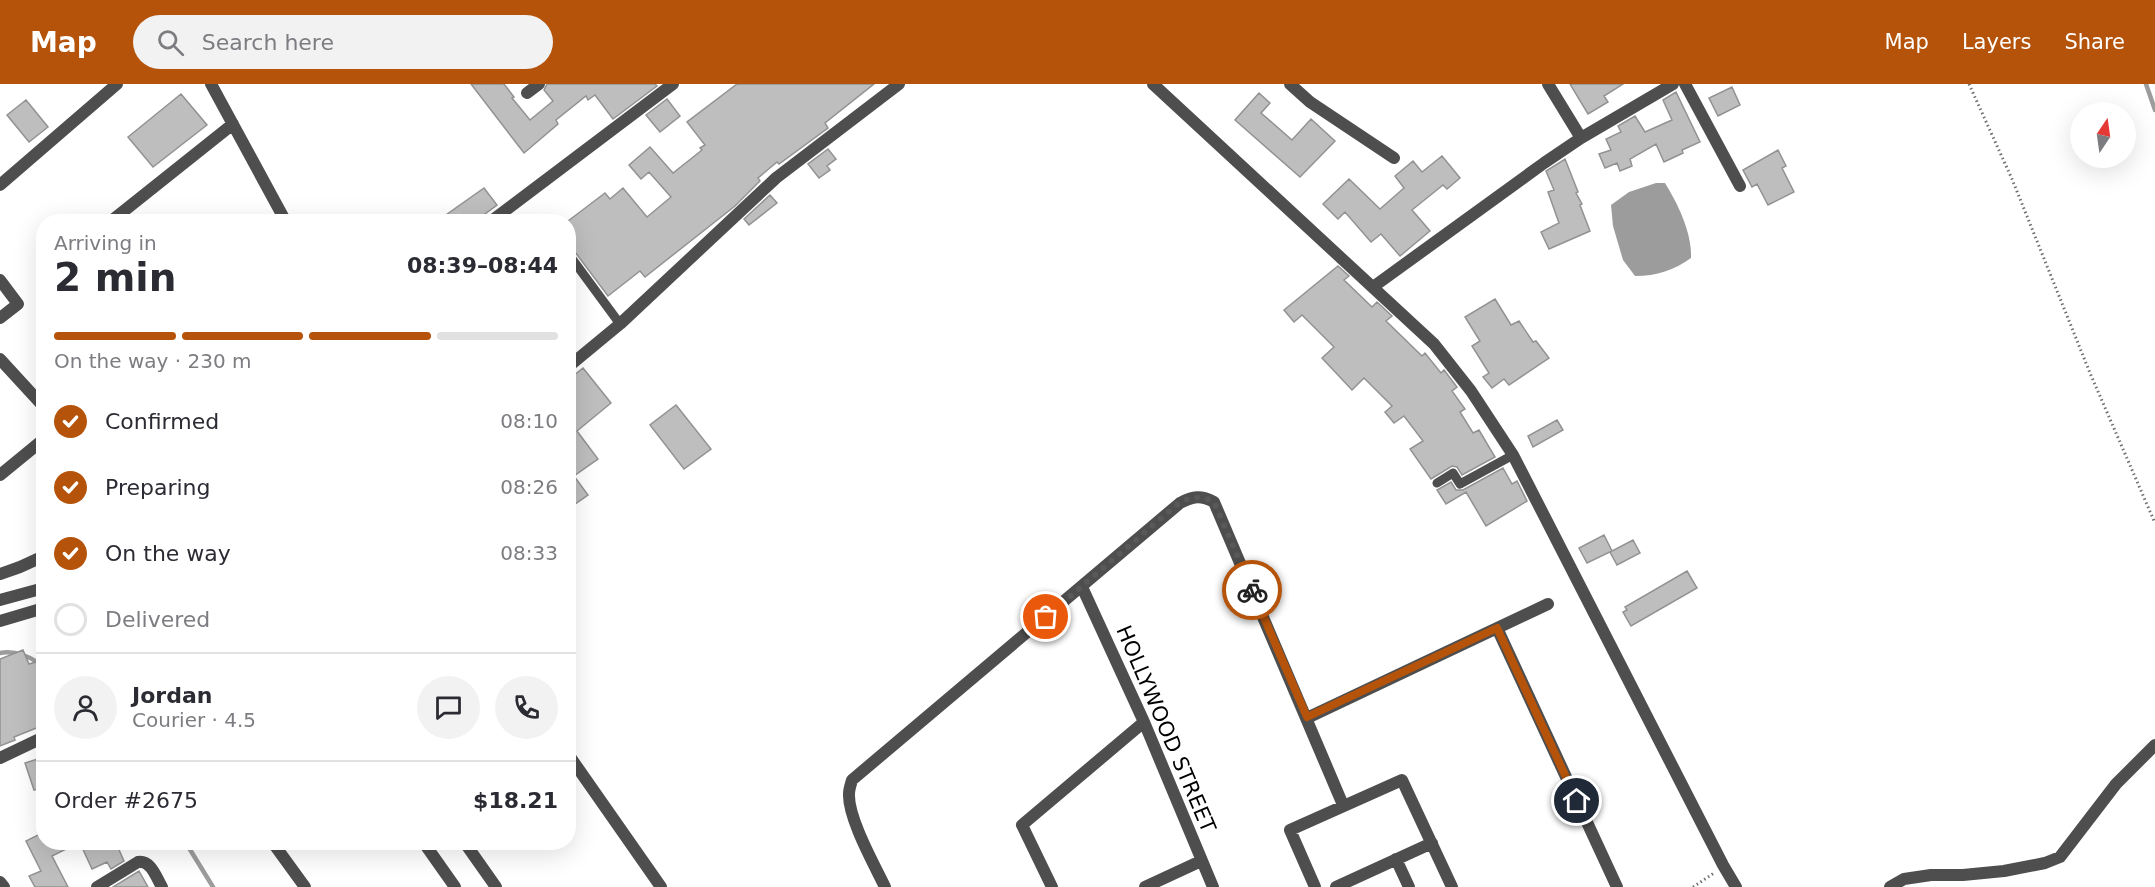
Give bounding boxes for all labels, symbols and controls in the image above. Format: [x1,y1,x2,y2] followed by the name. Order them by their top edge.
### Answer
[133,15,553,69] search box
[30,26,97,59] text: Map
[154,26,187,59] icon: search
[202,30,334,55] text: Search here
[1885,30,1929,54] text: Map
[1962,30,2031,54] text: Layers
[2064,30,2125,54] text: Share
[2070,102,2136,168] north arrow
[2070,102,2136,168] map controls
[54,231,157,255] text: Arriving in
[407,253,558,278] text: 08:39–08:44
[54,255,176,300] text: 2 min
[54,349,252,373] text: On the way · 230 m
[54,405,87,438] icon: check
[105,409,219,434] text: Confirmed
[500,409,558,433] text: 08:10
[54,471,87,504] icon: check
[105,475,211,500] text: Preparing
[500,475,558,499] text: 08:26
[54,537,87,570] icon: check
[105,541,231,566] text: On the way
[500,541,558,565] text: 08:33
[1222,560,1282,620] courier
[1236,574,1269,607] icon: bike
[1020,591,1071,642] pin
[1029,600,1062,633] icon: bag
[105,607,210,632] text: Delivered
[1111,622,1221,836] street label: HOLLYWOOD STREET
[54,676,117,739] button: person
[417,676,480,739] button: chat
[495,676,558,739] button: phone
[132,683,212,708] text: Jordan
[132,708,256,732] text: Courier · 4.5
[1551,775,1602,826] pin
[1560,784,1593,817] icon: home
[54,788,198,813] text: Order #2675
[473,788,558,813] text: $18.21

